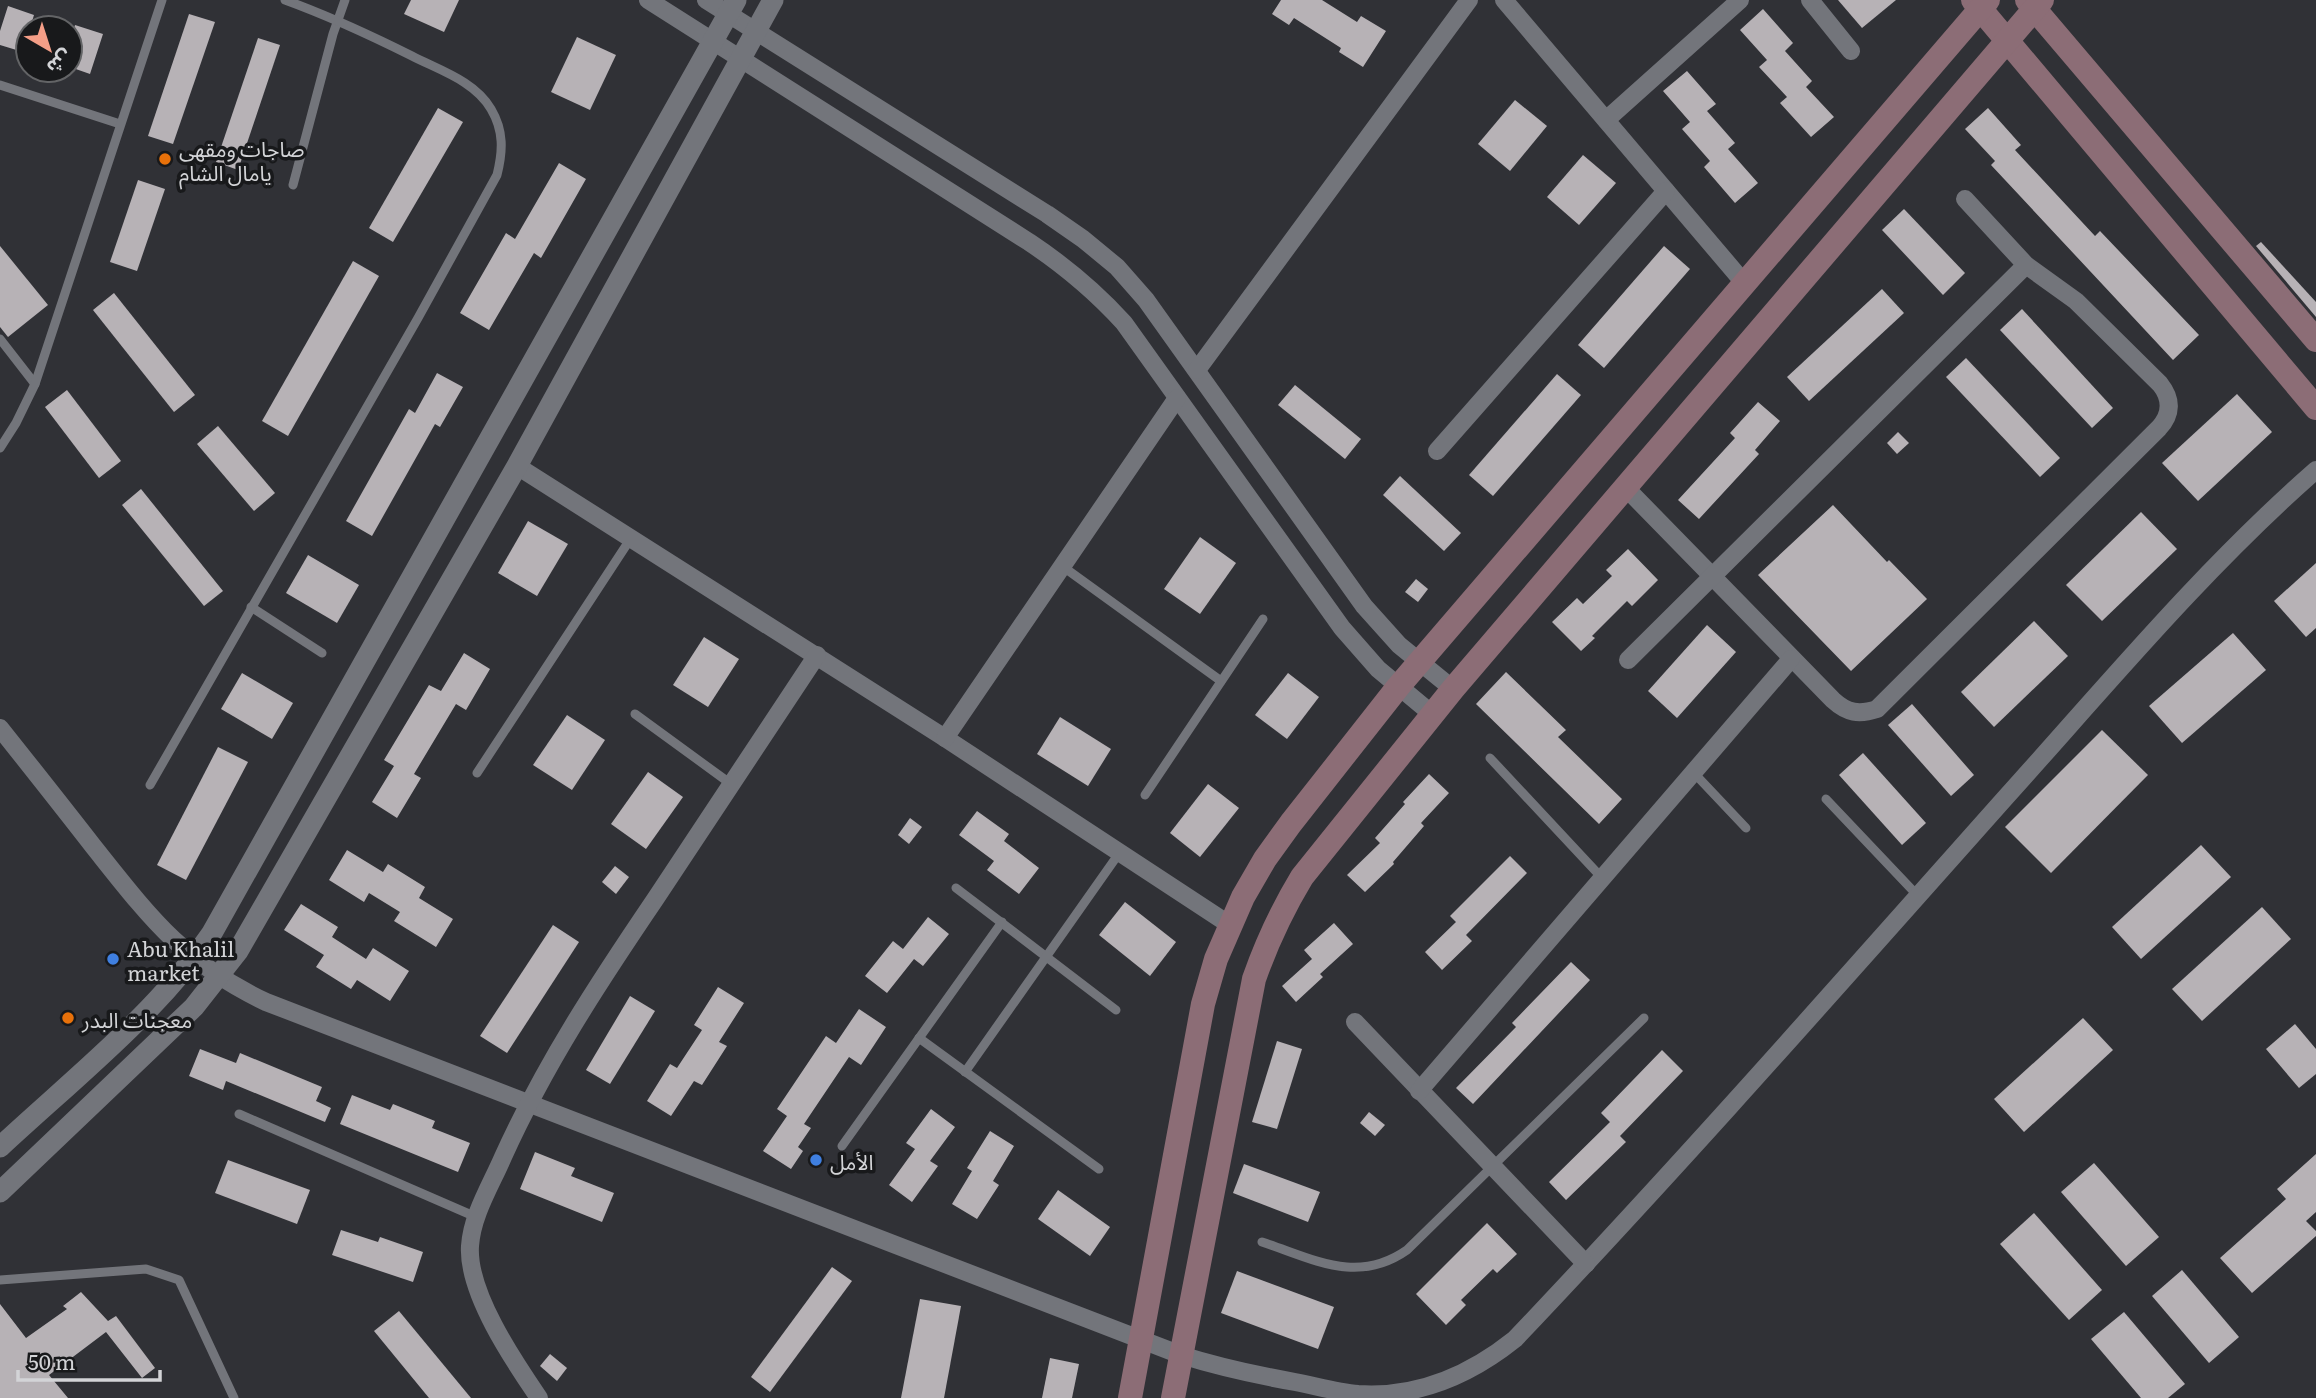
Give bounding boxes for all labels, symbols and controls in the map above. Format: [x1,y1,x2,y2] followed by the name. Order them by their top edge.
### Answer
[14,14,84,84] north arrow
[41,44,79,82] text: ش
[179,132,305,190] place label: صاجات ومقهى يامال الشام
[157,151,173,167] marker: صاجات ومقهى يامال الشام
[127,932,234,987] place label: Abu Khalil market
[105,951,121,967] marker: Abu Khalil market
[81,1003,192,1034] place label: معجنات البدر
[60,1010,76,1026] marker: معجنات البدر
[830,1145,874,1176] place label: الأمل
[808,1152,824,1168] marker: الأمل
[18,1338,159,1382] scale bar
[28,1345,75,1376] text: 50 m

